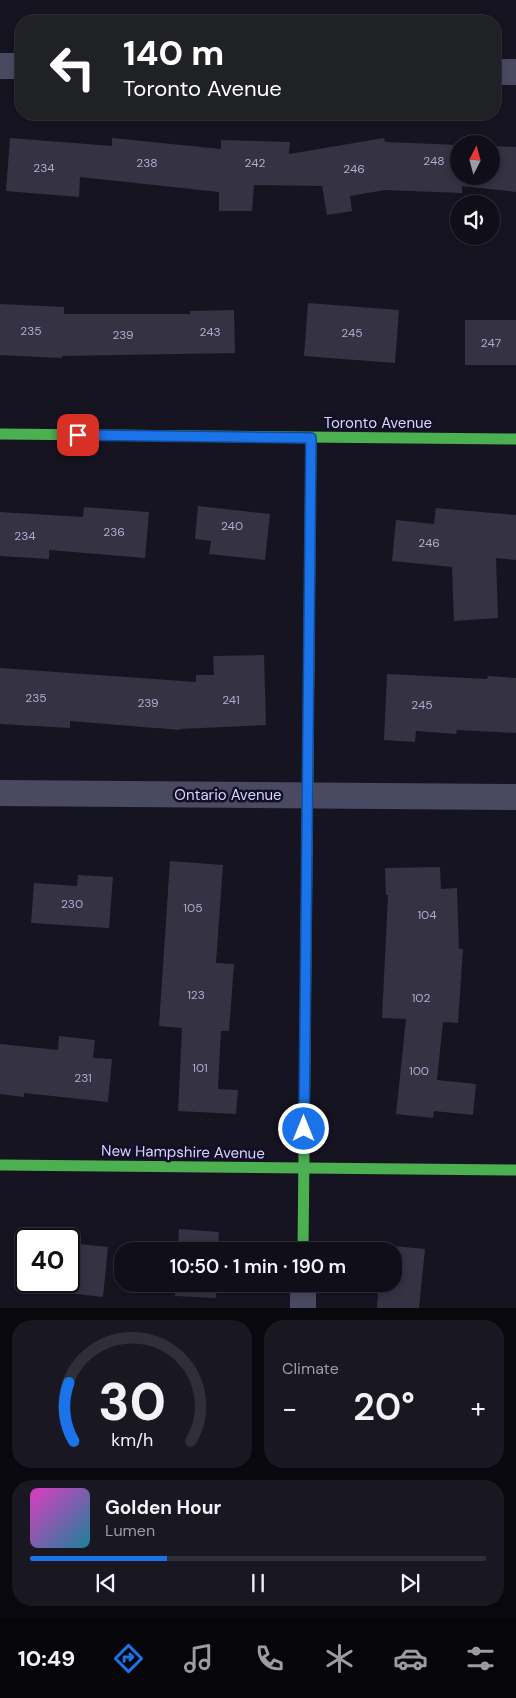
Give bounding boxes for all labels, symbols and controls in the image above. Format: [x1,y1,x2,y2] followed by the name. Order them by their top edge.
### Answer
[123,30,224,76] text: 140 m
[40,35,105,100] icon: left
[123,74,282,103] text: Toronto Avenue
[450,135,500,185] north arrow
[450,135,500,245] map controls
[423,153,445,169] house number: 248
[136,155,158,171] house number: 238
[245,155,266,171] house number: 242
[33,160,55,176] house number: 234
[343,161,365,177] house number: 246
[450,195,500,245] button: sound
[20,323,42,339] house number: 235
[199,324,221,340] house number: 243
[341,325,363,341] house number: 245
[112,327,134,343] house number: 239
[481,335,501,351] house number: 247
[324,413,432,433] street label: Toronto Avenue
[57,414,99,456] pin
[64,421,92,449] icon: arrive
[221,518,243,534] house number: 240
[103,524,125,540] house number: 236
[14,528,36,544] house number: 234
[418,535,440,551] house number: 246
[25,690,47,706] house number: 235
[222,692,240,708] house number: 241
[137,695,159,711] house number: 239
[411,697,433,713] house number: 245
[174,785,282,805] street label: Ontario Avenue
[61,896,83,912] house number: 230
[183,900,203,916] house number: 105
[417,907,437,923] house number: 104
[187,987,205,1003] house number: 123
[412,990,430,1006] house number: 102
[192,1060,208,1076] house number: 101
[409,1063,429,1079] house number: 100
[74,1070,92,1086] house number: 231
[277,1102,329,1154] position arrow
[101,1141,265,1163] street label: New Hampshire Avenue
[15,1228,80,1293] speed limit sign: 40
[170,1254,346,1279] text: 10:50 · 1 min · 190 m
[282,1358,339,1379] text: Climate
[98,1368,166,1436] text: 30
[353,1382,415,1432] text: 20°
[282,1390,297,1427] text: −
[471,1390,486,1427] text: +
[111,1428,153,1452] text: km/h
[105,1495,221,1520] text: Golden Hour
[105,1520,155,1541] text: Lumen
[92,1569,120,1597] icon: previous
[244,1569,272,1597] icon: pause
[396,1569,424,1597] icon: next
[111,1641,146,1676] icon: directions
[181,1641,216,1676] icon: music
[252,1641,287,1676] icon: phone
[322,1641,357,1676] icon: climate
[393,1641,428,1676] icon: car
[463,1641,498,1676] icon: filters
[18,1644,75,1673] text: 10:49

